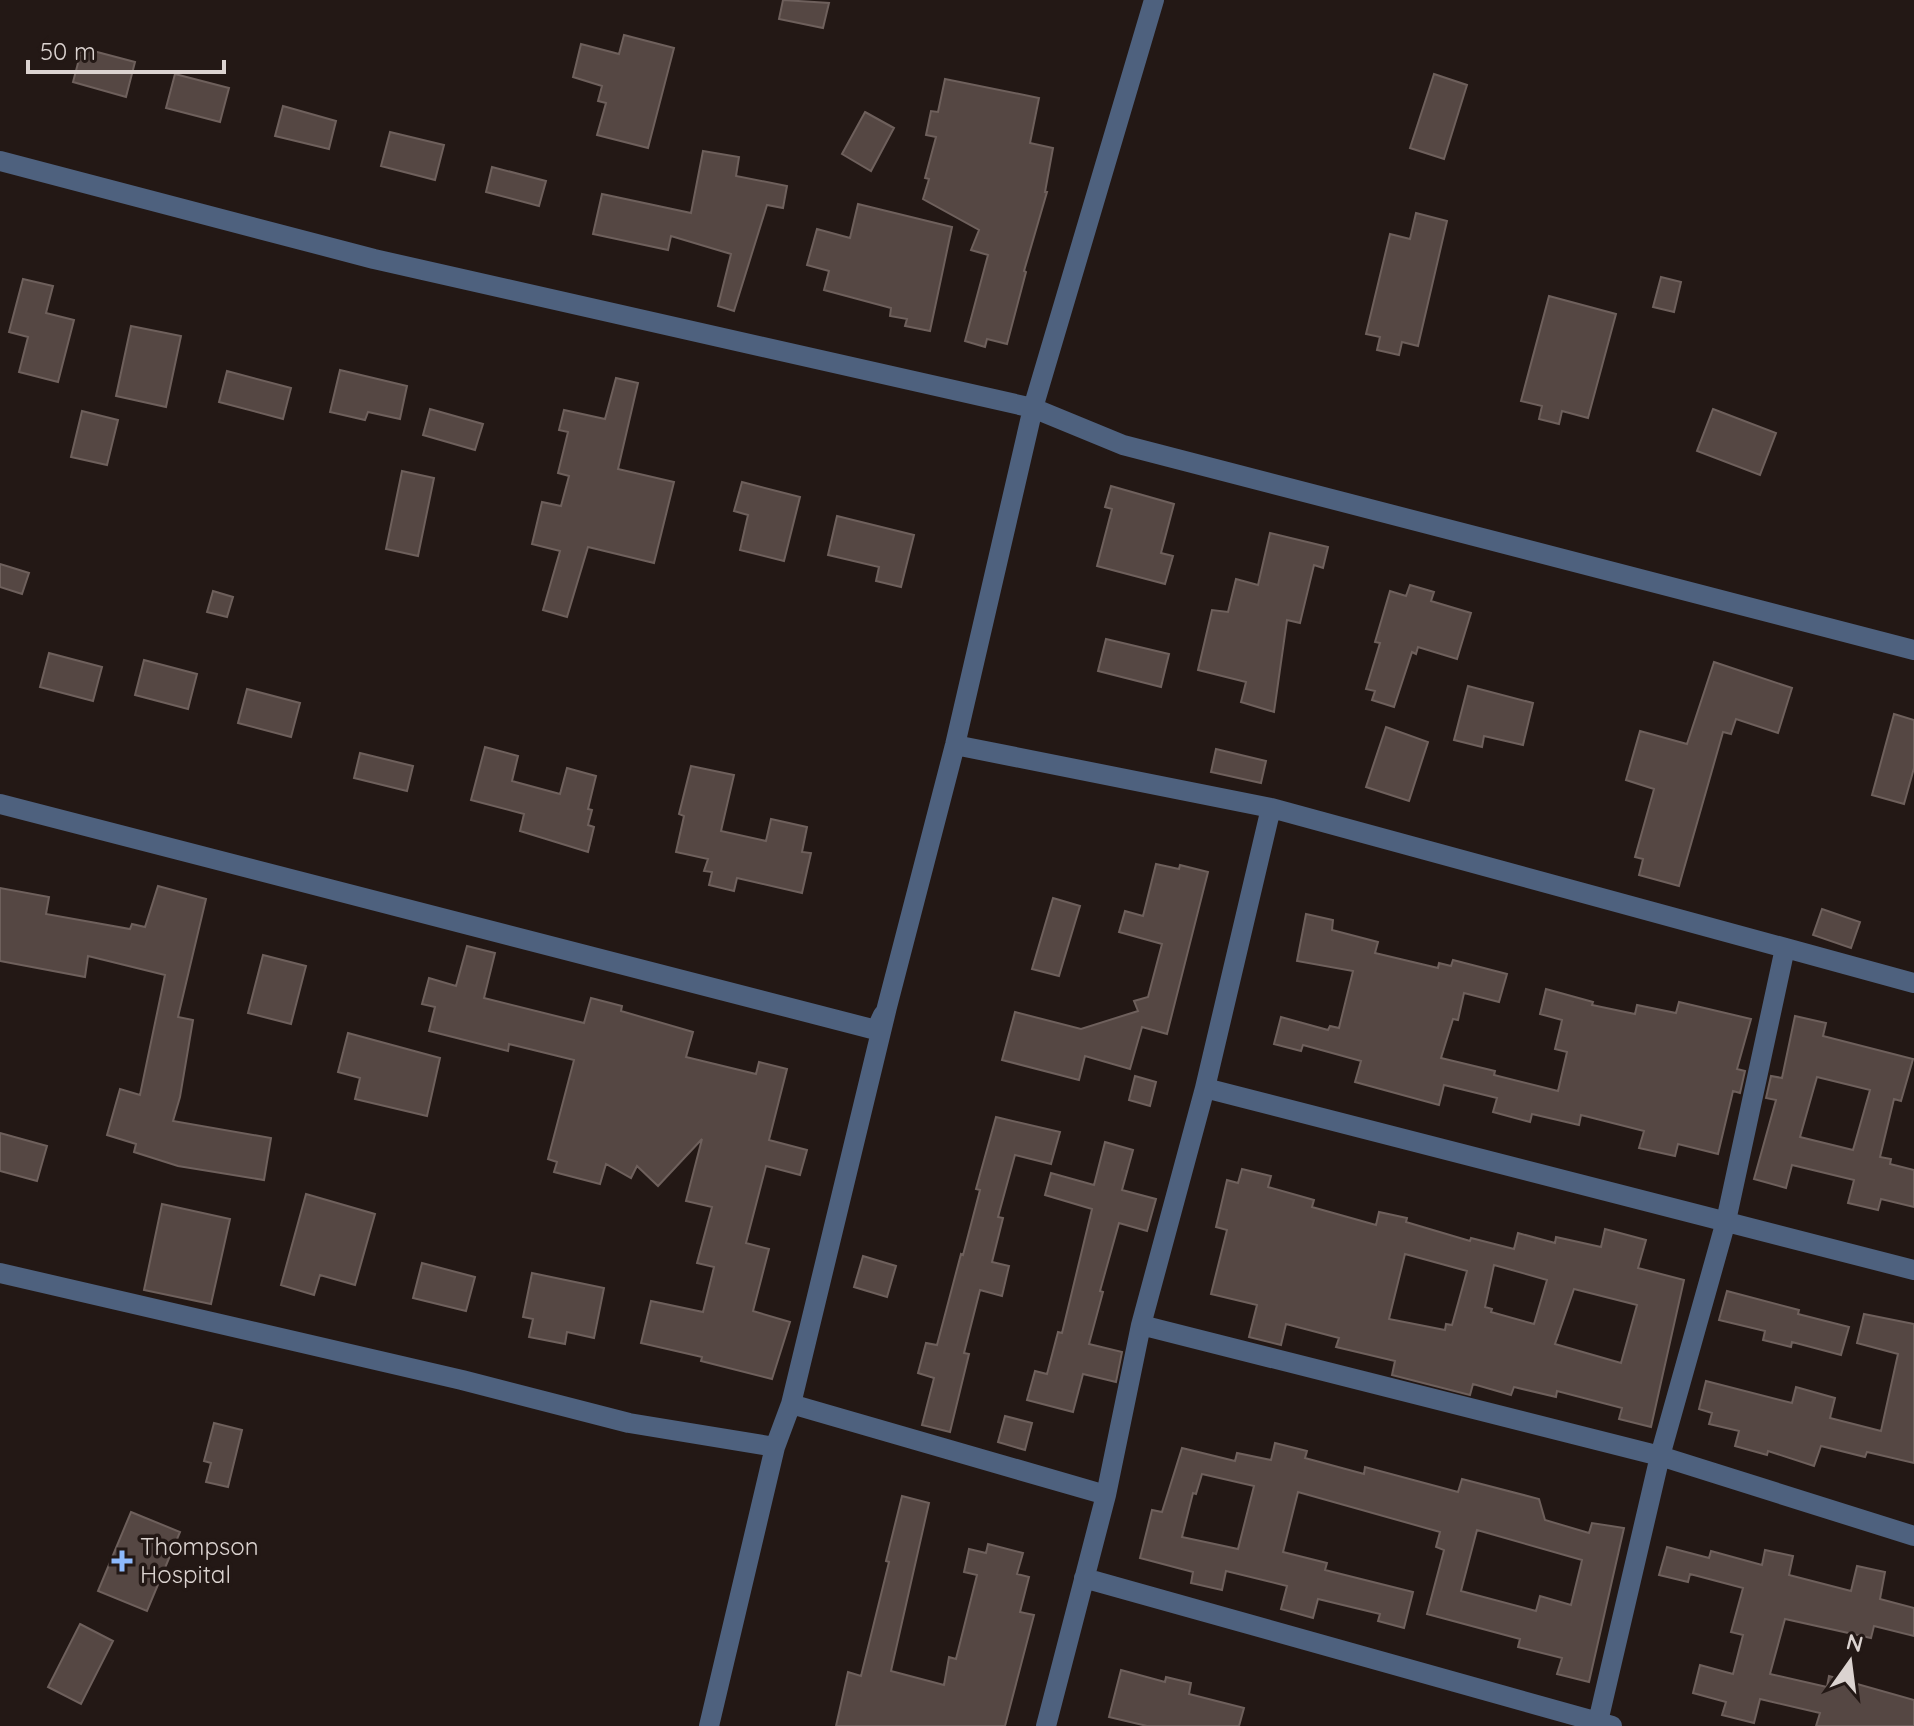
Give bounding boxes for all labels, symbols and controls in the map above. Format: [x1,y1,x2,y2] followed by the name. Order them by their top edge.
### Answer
[28,24,224,74] scale bar
[40,36,96,66] text: 50 m
[140,1531,259,1589] place label: Thompson Hospital
[111,1550,133,1572] marker: Thompson Hospital
[1810,1622,1890,1702] north arrow
[1844,1627,1866,1658] text: N

